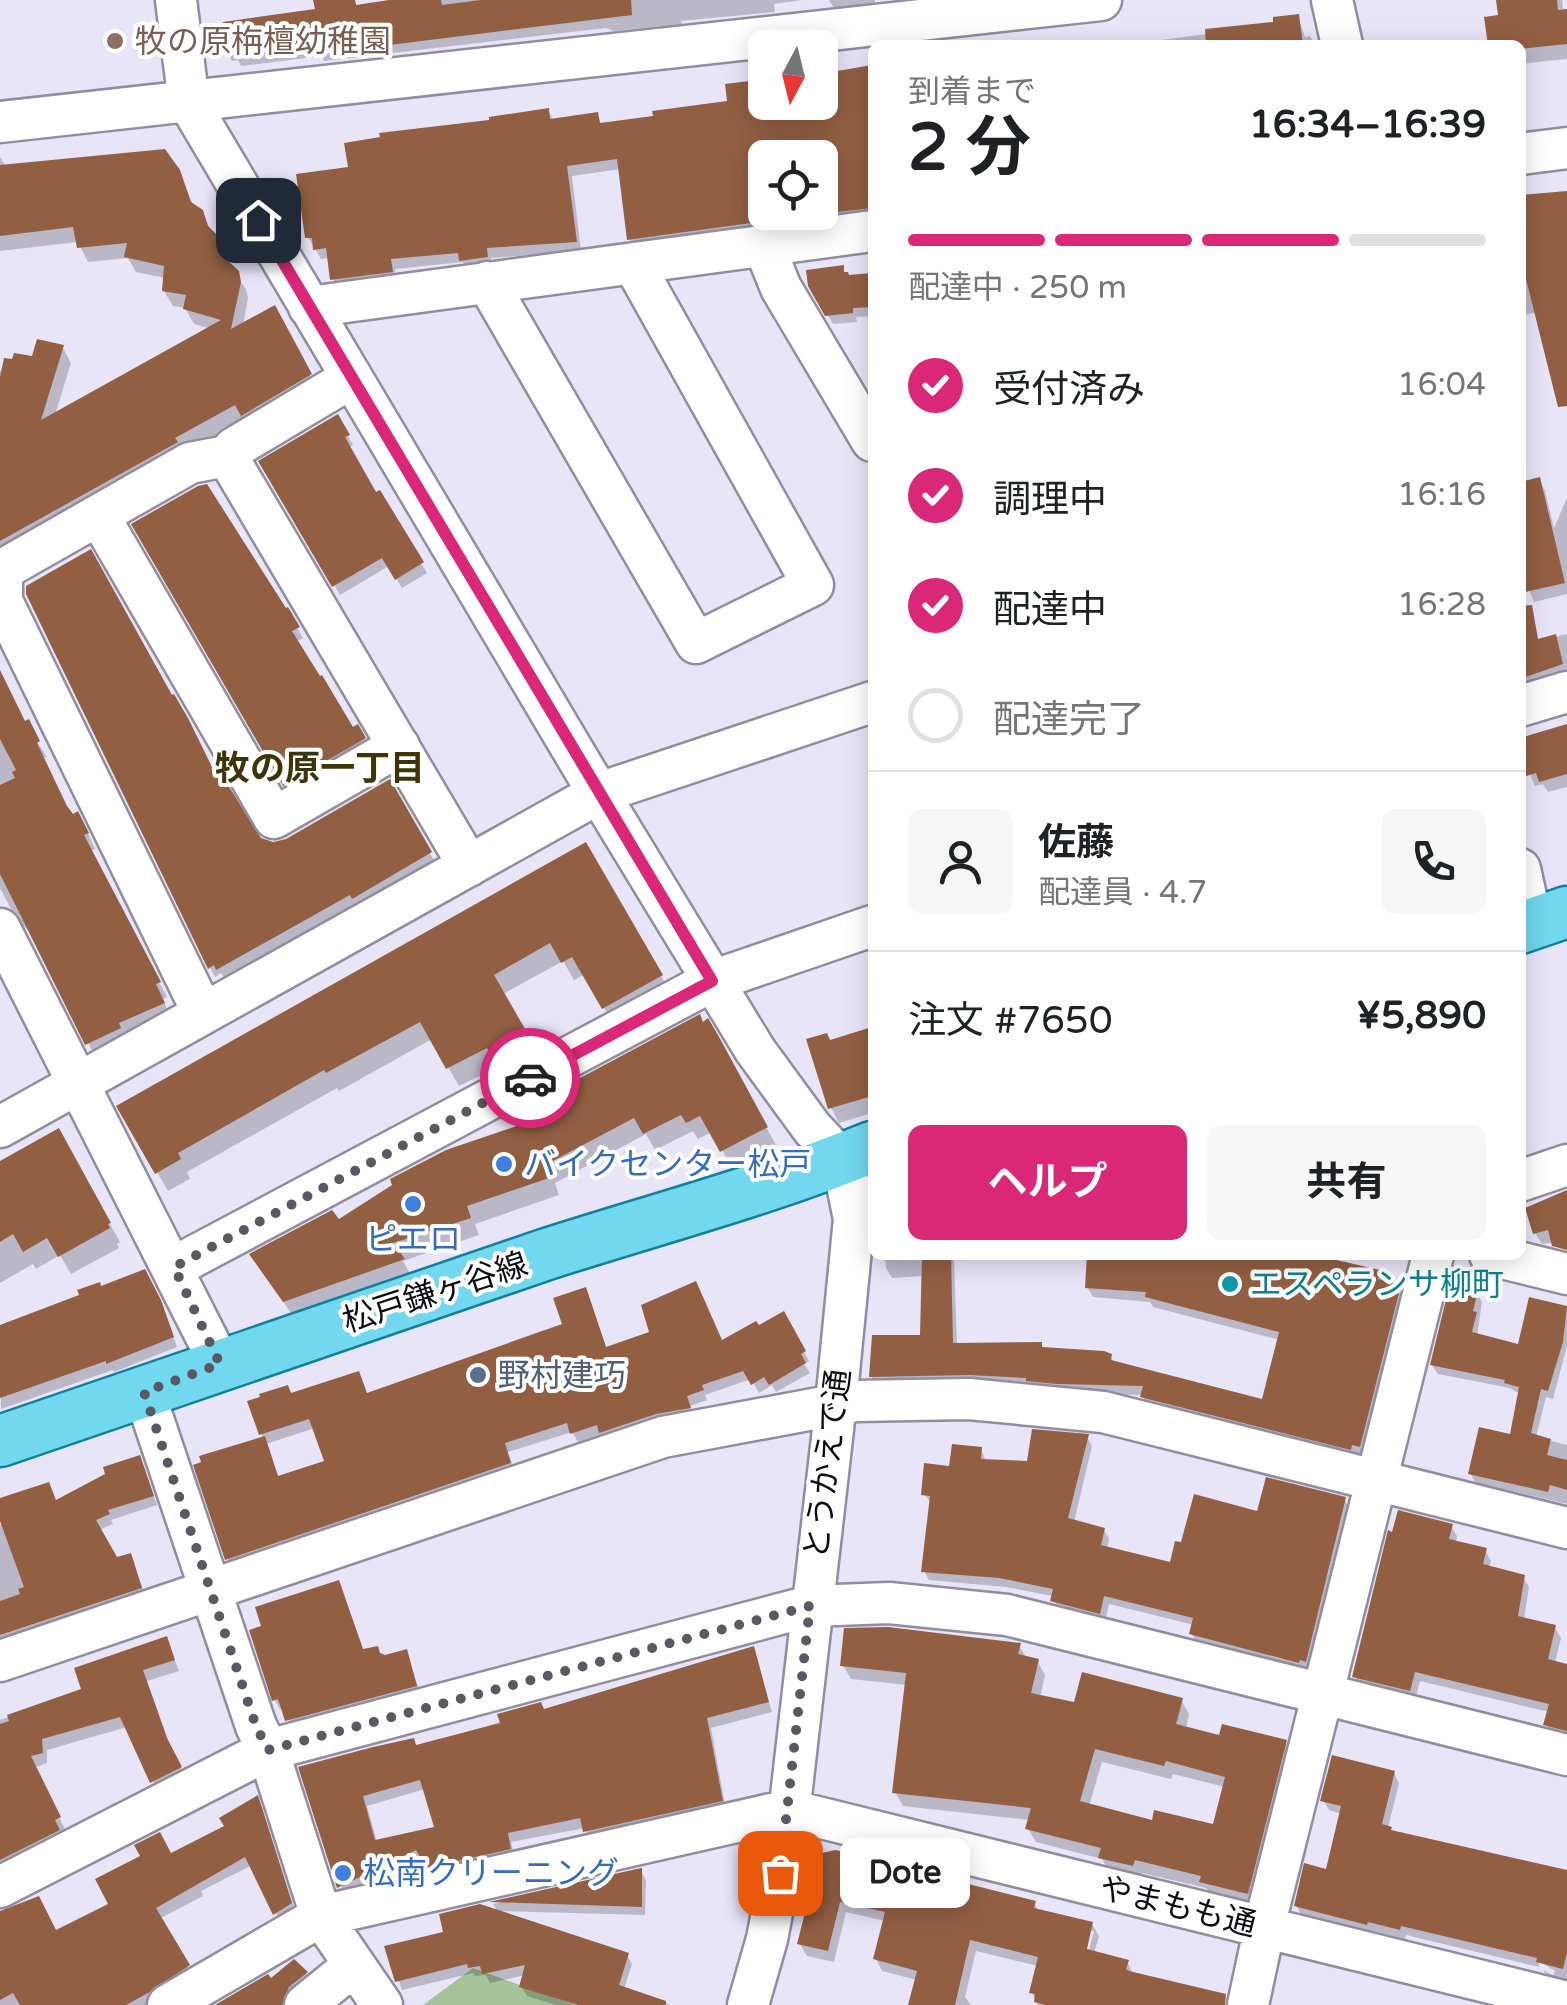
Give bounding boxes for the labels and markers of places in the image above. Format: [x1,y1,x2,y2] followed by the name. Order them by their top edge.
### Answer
[135,23,391,61] place label: 牧の原栴檀幼稚園
[104,30,126,52] marker: 牧の原栴檀幼稚園
[216,178,301,263] pin
[524,1146,811,1184] place label: バイクセンター松戸
[493,1153,515,1175] marker: バイクセンター松戸
[402,1193,424,1215] marker: ピエロ
[365,1221,461,1259] place label: ピエロ
[1250,1266,1504,1304] place label: エスペランサ柳町
[1219,1273,1241,1295] marker: エスペランサ柳町
[498,1357,626,1395] place label: 野村建巧
[467,1364,489,1386] marker: 野村建巧
[738,1831,823,1916] pin
[840,1838,970,1908] callout: Dote
[363,1855,619,1893] place label: 松南クリーニング
[332,1862,354,1884] marker: 松南クリーニング

